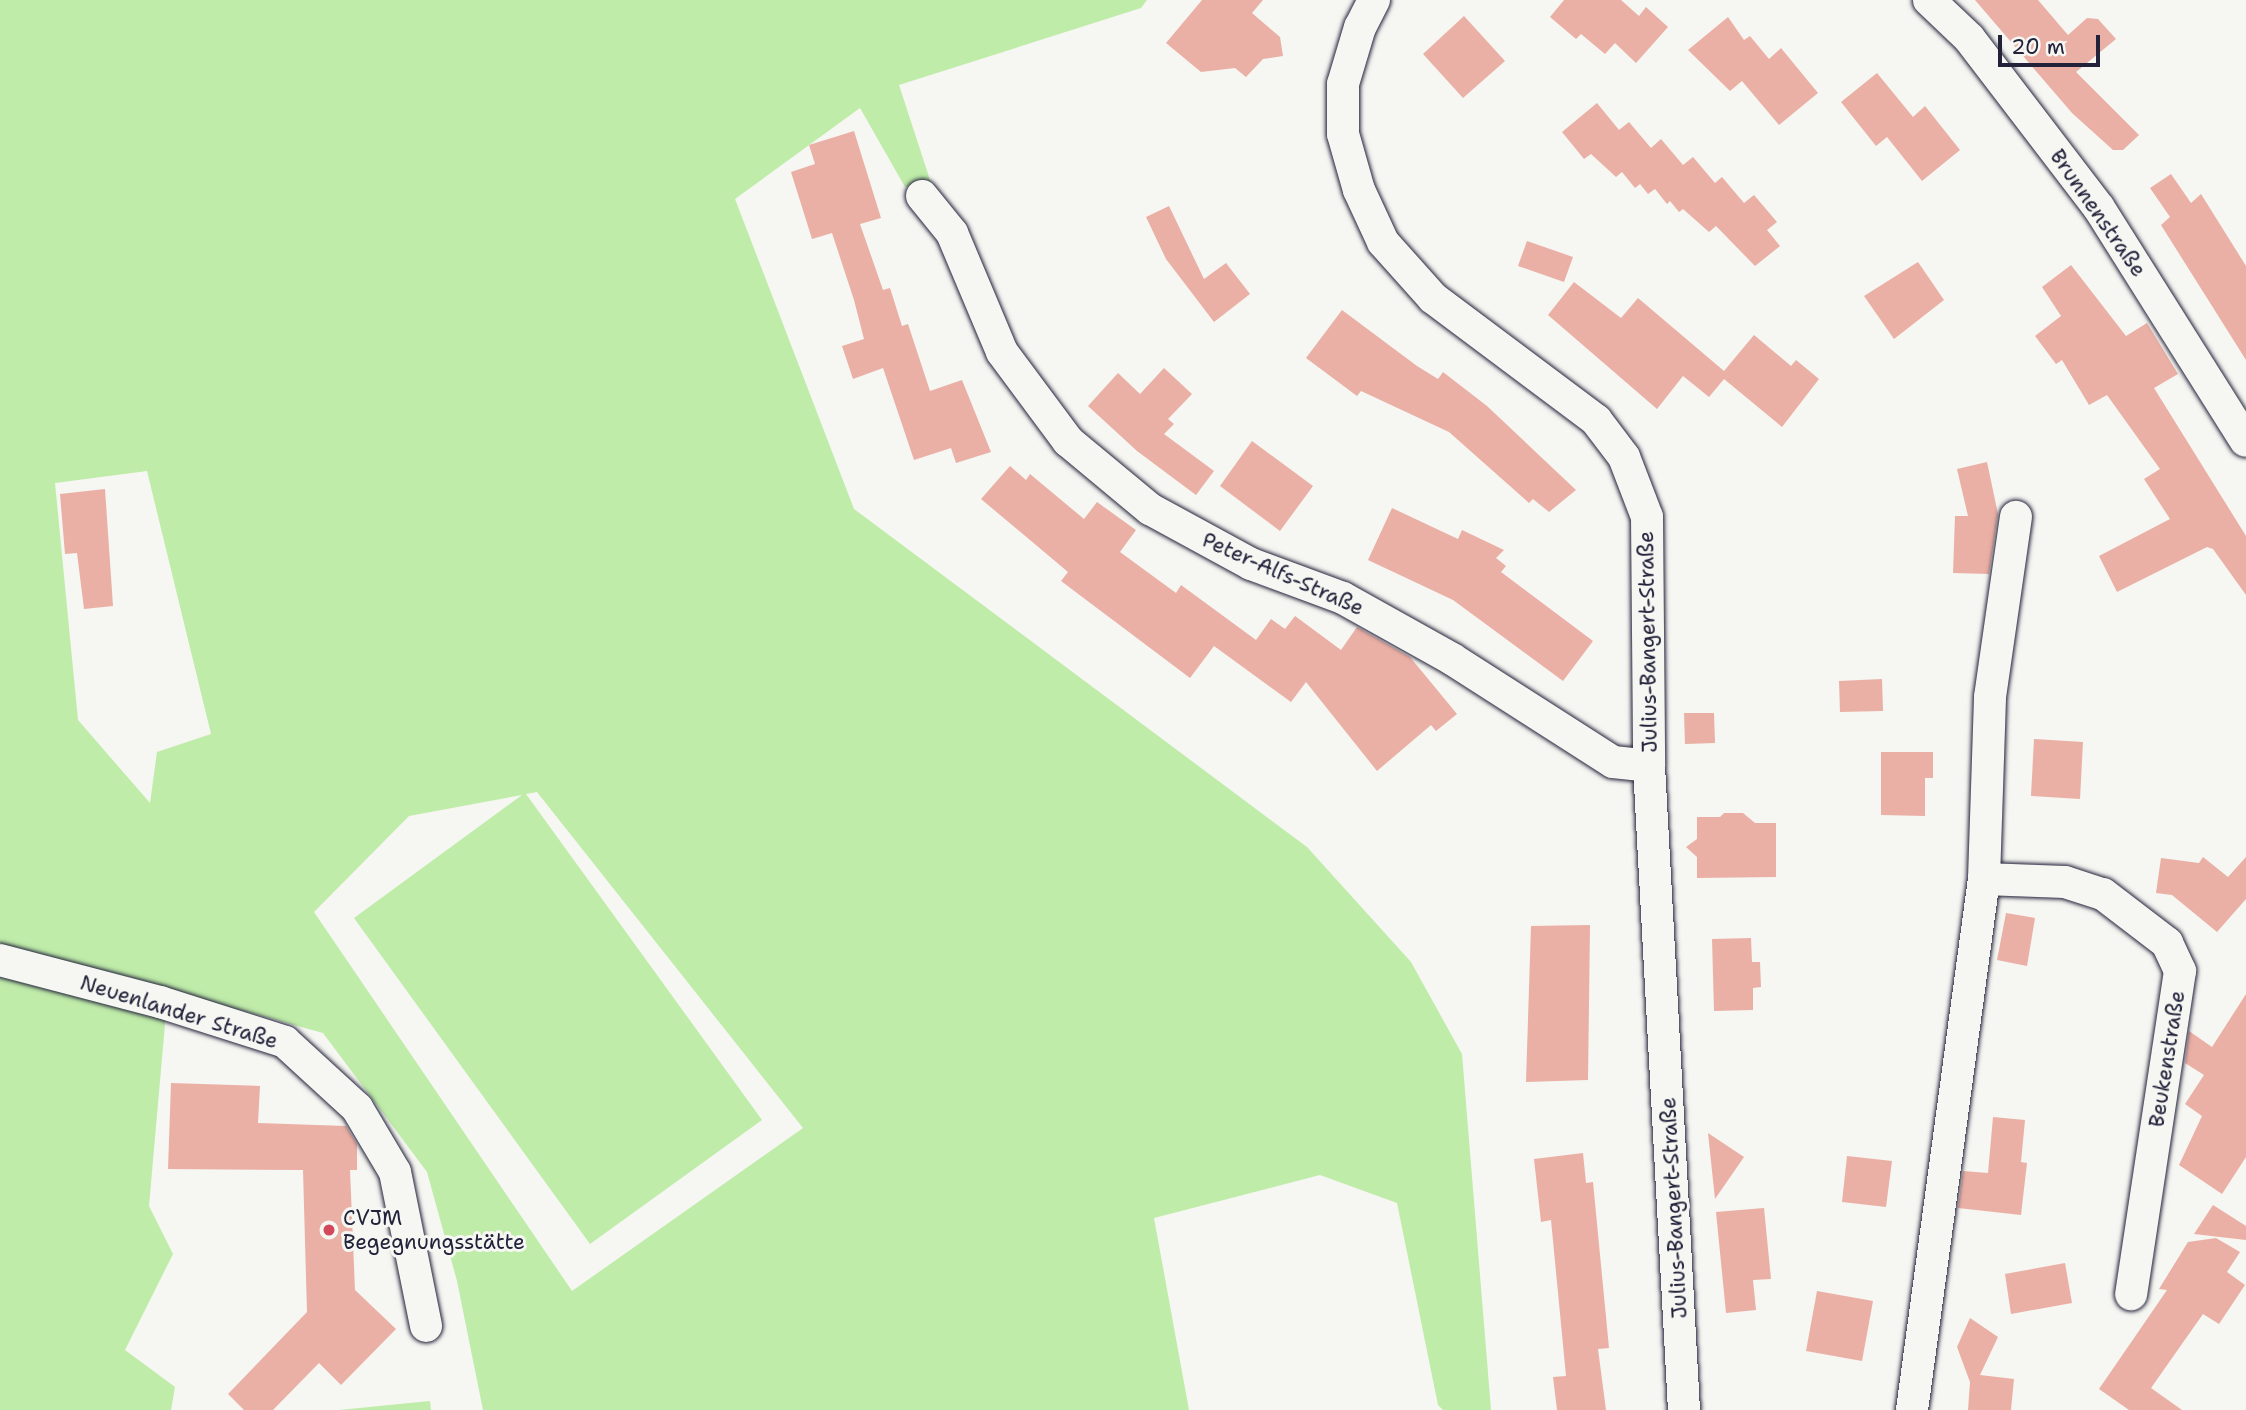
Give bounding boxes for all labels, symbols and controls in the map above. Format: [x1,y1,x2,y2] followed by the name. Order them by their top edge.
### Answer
[2001,21,2102,65] scale bar
[2011,33,2065,61] text: 20 m
[2045,144,2151,282] street label: Brunnenstraße
[1198,527,1368,621] street label: Peter-Alfs-Straße
[1633,531,1663,753] street label: Julius-Bangert-Straße
[77,970,281,1054] street label: Neuenlander Straße
[2144,989,2190,1129] street label: Beukenstraße
[1656,1097,1692,1319] street label: Julius-Bangert-Straße
[343,1205,525,1255] place label: CVJM Begegnungsstätte
[321,1222,337,1238] marker: CVJM Begegnungsstätte

